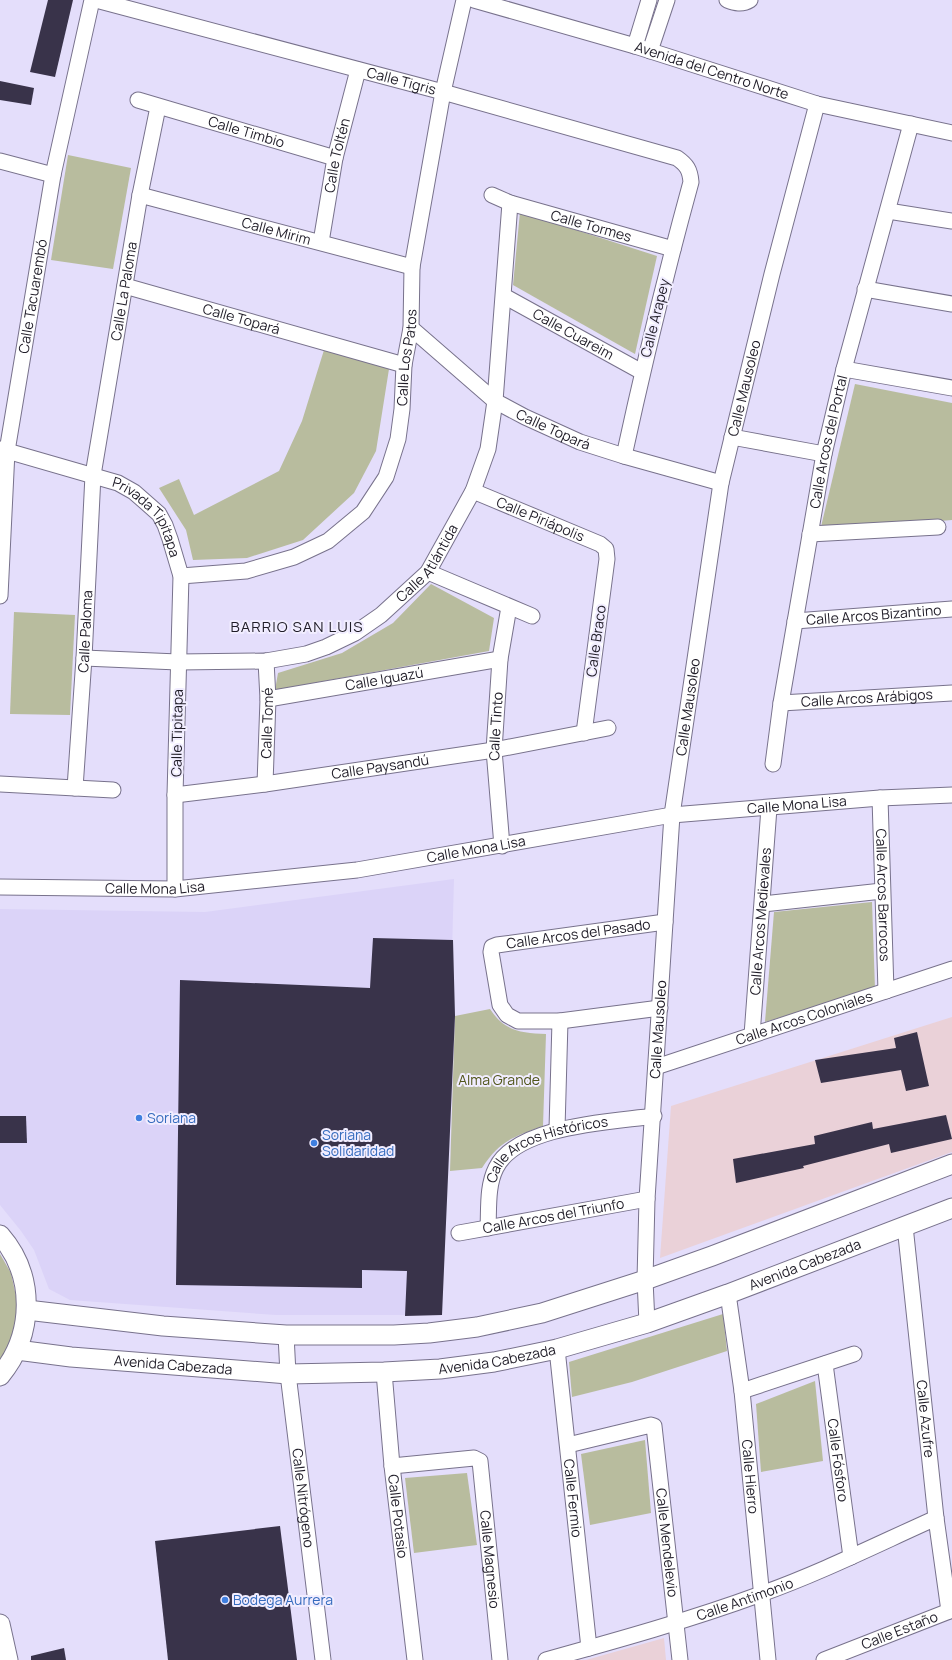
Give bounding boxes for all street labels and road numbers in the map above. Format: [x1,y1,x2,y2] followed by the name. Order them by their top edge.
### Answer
[632,37,791,103] street label: Avenida del Centro Norte
[365,62,438,99] street label: Calle Tigris
[206,111,287,152] street label: Calle Timbio
[319,116,354,194] street label: Calle Toltén
[549,205,634,246] street label: Calle Tormes
[240,212,313,249] street label: Calle Mirim
[13,238,51,355] street label: Calle Tacuarembó
[106,240,141,342] street label: Calle La Paloma
[636,276,674,359] street label: Calle Arapey
[201,299,282,338] street label: Calle Topará
[530,304,617,364] street label: Calle Cuareim
[392,309,420,407] street label: Calle Los Patos
[723,338,765,438] street label: Calle Mausoleo
[805,373,851,510] street label: Calle Arcos del Portal
[513,404,593,454] street label: Calle Topará
[110,472,185,559] street label: Privada Tipitapa
[494,492,587,545] street label: Calle Piriápolis
[391,520,462,606] street label: Calle Atlántida
[73,590,96,673] street label: Calle Paloma
[805,600,942,629] street label: Calle Arcos Bizantino
[581,604,610,678] street label: Calle Braco
[671,657,704,757] street label: Calle Mausoleo
[344,662,425,695] street label: Calle Iguazú
[800,684,933,711] street label: Calle Arcos Arábigos
[256,687,277,759] street label: Calle Tomé
[166,689,187,777] street label: Calle Tipitapa
[484,691,507,762] street label: Calle Tinto
[330,750,430,783] street label: Calle Paysandú
[746,791,847,818] street label: Calle Mona Lisa
[872,828,895,962] street label: Calle Arcos Barrocos
[425,831,527,867] street label: Calle Mona Lisa
[745,847,775,996] street label: Calle Arcos Medievales
[105,876,206,898] street label: Calle Mona Lisa
[505,914,652,953] street label: Calle Arcos del Pasado
[645,980,670,1079] street label: Calle Mausoleo
[733,986,875,1049] street label: Calle Arcos Coloniales
[481,1112,609,1185] street label: Calle Arcos Históricos
[481,1193,626,1238] street label: Calle Arcos del Triunfo
[746,1234,863,1294] street label: Avenida Cabezada
[437,1340,557,1378] street label: Avenida Cabezada
[113,1350,233,1379] street label: Avenida Cabezada
[912,1379,940,1459] street label: Calle Azufre
[823,1417,853,1503] street label: Calle Fósforo
[738,1438,764,1515] street label: Calle Hierro
[288,1447,319,1549] street label: Calle Nitrógeno
[560,1458,587,1538] street label: Calle Fermio
[384,1473,413,1559] street label: Calle Potasio
[652,1487,683,1598] street label: Calle Mendelevio
[476,1509,505,1609] street label: Calle Magnesio
[694,1573,796,1624] street label: Calle Antimonio
[858,1607,940,1654] street label: Calle Estaño

